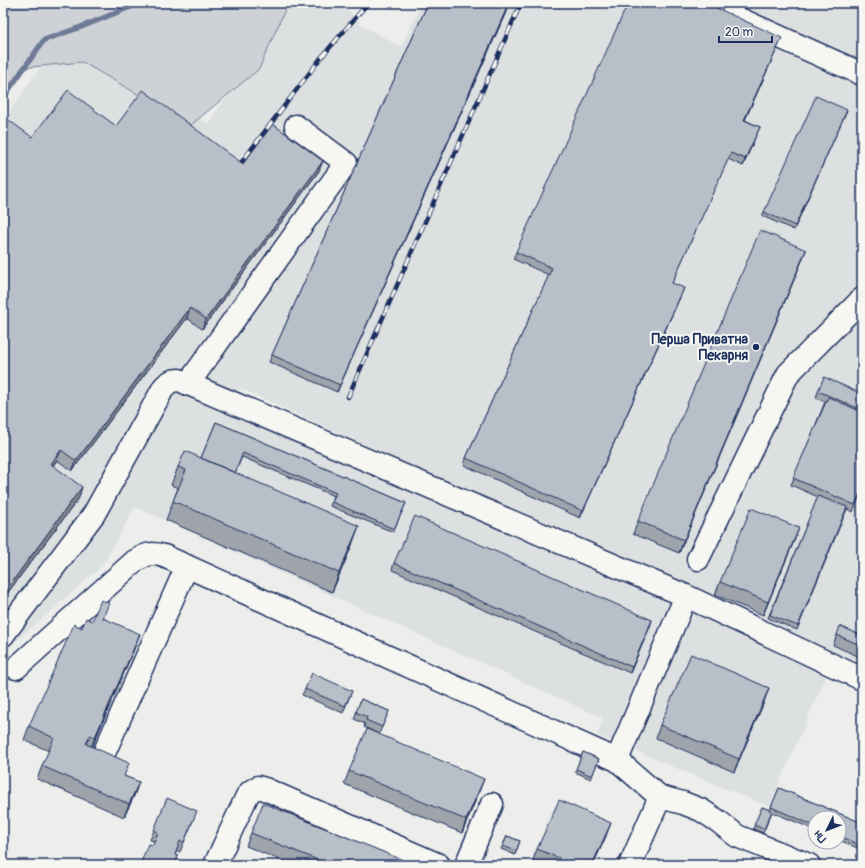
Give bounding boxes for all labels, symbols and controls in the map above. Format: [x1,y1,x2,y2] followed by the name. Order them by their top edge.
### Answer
[719,18,772,44] scale bar
[725,25,754,40] text: 20 m
[651,331,748,364] place label: Перша Приватна Пекарня
[751,342,761,352] marker: Перша Приватна Пекарня
[807,810,847,850] north arrow
[811,827,829,845] text: Пн

